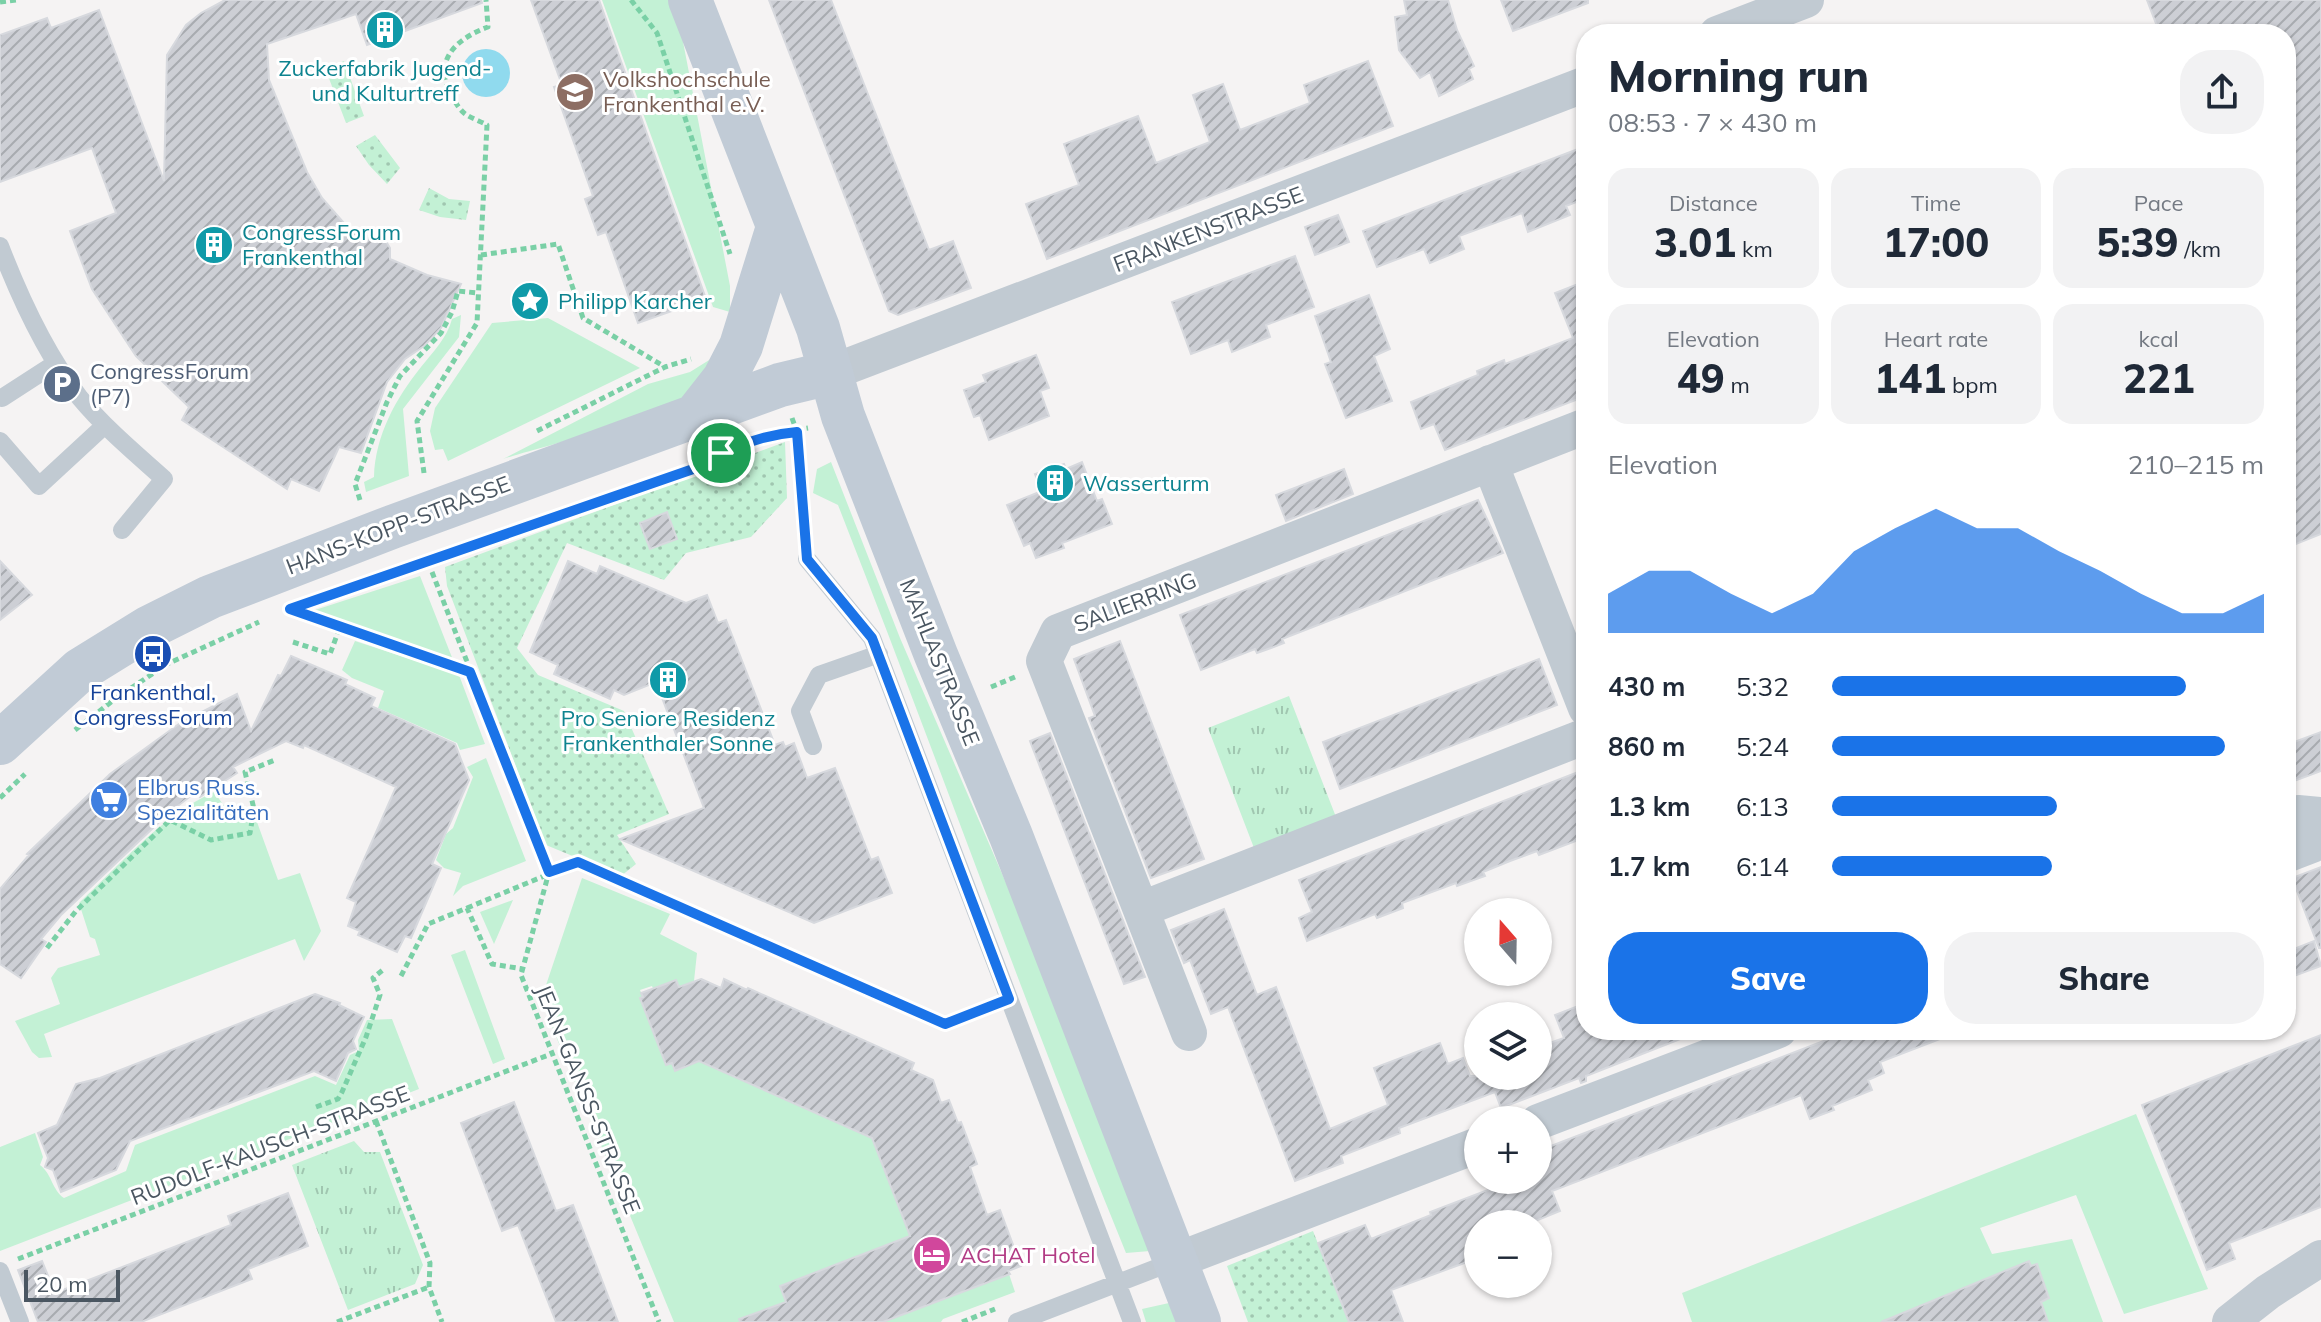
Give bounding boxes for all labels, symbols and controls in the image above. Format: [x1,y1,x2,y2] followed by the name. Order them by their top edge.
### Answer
[364,9,406,51] building icon: Zuckerfabrik Jugend- und Kulturtreff
[1608,48,1869,103] text: Morning run
[2180,50,2264,134] button: share
[279,54,491,107] place label: Zuckerfabrik Jugend- und Kulturtreff
[603,65,771,118] place label: Volkshochschule Frankenthal e.V.
[554,71,596,113] school or university icon: Volkshochschule Frankenthal e.V.
[1608,106,1817,139] text: 08:53 · 7 × 430 m
[1109,180,1307,278] street label: FRANKENSTRASSE
[1669,189,1758,217] text: Distance
[1911,189,1961,217] text: Time
[2134,189,2183,217] text: Pace
[1654,217,1736,267] text: 3.01
[1883,217,1989,267] text: 17:00
[2096,217,2179,267] text: 5:39
[242,218,401,271] place label: CongressForum Frankenthal
[193,224,235,266] building icon: CongressForum Frankenthal
[1736,235,1773,263] text: km
[2179,235,2221,263] text: /km
[509,280,551,322] place icon: Philipp Karcher
[558,287,712,315] place label: Philipp Karcher
[1667,325,1760,353] text: Elevation
[1884,325,1988,353] text: Heart rate
[2139,325,2179,353] text: kcal
[1677,353,1725,403] text: 49
[1874,353,1946,403] text: 141
[2123,353,2195,403] text: 221
[90,357,249,410] place label: CongressForum (P7)
[41,363,83,405] parking icon: CongressForum (P7)
[1725,371,1750,399] text: m
[1946,371,1998,399] text: bpm
[687,419,755,487] pin
[699,431,743,475] icon: arrive
[1608,448,1718,481] text: Elevation
[2128,448,2264,481] text: 210–215 m
[1034,462,1076,504] building icon: Wasserturm
[282,469,514,581] street label: HANS-KOPP-STRASSE
[1083,469,1209,497] place label: Wasserturm
[1070,566,1200,638] street label: SALIERRING
[894,574,986,750] street label: MAHLASTRASSE
[132,633,174,675] bus stop icon: Frankenthal, CongressForum
[647,659,689,701] building icon: Pro Seniore Residenz Frankenthaler Sonne
[1608,670,1685,703] text: 430 m
[1736,670,1789,703] text: 5:32
[73,678,233,731] place label: Frankenthal, CongressForum
[561,704,775,757] place label: Pro Seniore Residenz Frankenthaler Sonne
[1608,730,1685,763] text: 860 m
[1736,730,1789,763] text: 5:24
[137,773,270,826] place label: Elbrus Russ. Spezialitäten
[88,779,130,821] supermarket icon: Elbrus Russ. Spezialitäten
[1608,790,1691,823] text: 1.3 km
[1736,790,1789,823] text: 6:13
[1608,850,1691,883] text: 1.7 km
[1736,850,1789,883] text: 6:14
[1464,898,1552,986] north arrow
[1464,898,1552,1298] map controls
[1608,932,1928,1024] button: Save
[1944,932,2264,1024] button: Share
[529,980,647,1218] street label: JEAN-GANSS-STRASSE
[1464,1002,1552,1090] button: layers
[127,1079,413,1211] street label: RUDOLF-KAUSCH-STRASSE
[1464,1106,1552,1194] button: +
[1464,1210,1552,1298] button: −
[911,1234,953,1276] hotel icon: ACHAT Hotel
[960,1241,1095,1269] place label: ACHAT Hotel
[24,1266,120,1302] scale bar
[36,1270,87,1298] text: 20 m

